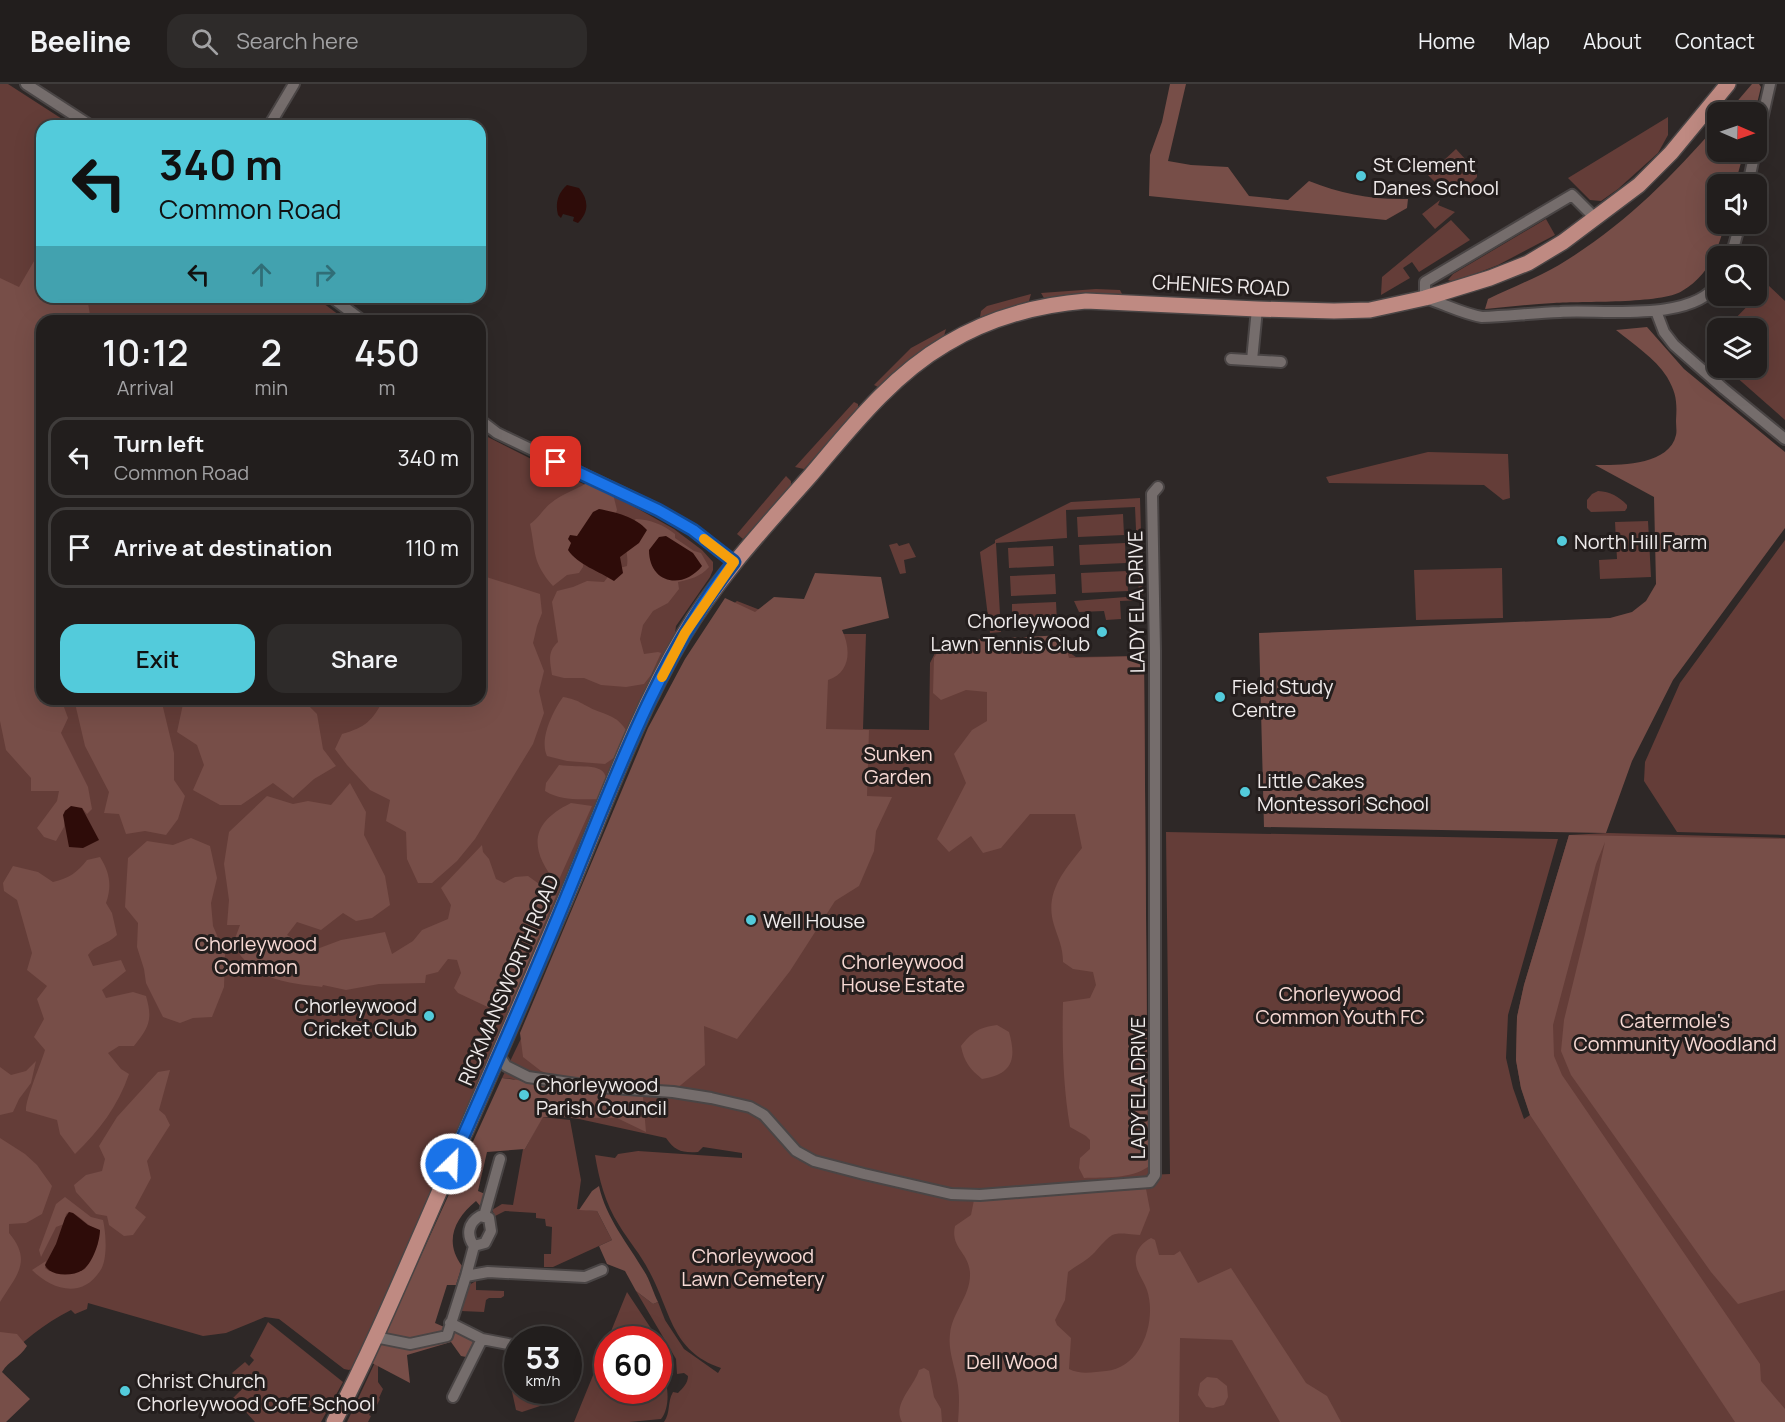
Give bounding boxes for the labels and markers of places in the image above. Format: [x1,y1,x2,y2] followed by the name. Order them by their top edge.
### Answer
[1373,151,1499,201] place label: St Clement Danes School
[1354,169,1368,183] marker: St Clement Danes School
[530,436,581,487] pin
[1574,528,1707,555] place label: North Hill Farm
[1555,534,1569,548] marker: North Hill Farm
[931,607,1090,657] place label: Chorleywood Lawn Tennis Club
[1095,625,1109,639] marker: Chorleywood Lawn Tennis Club
[1232,673,1334,723] place label: Field Study Centre
[1213,690,1227,704] marker: Field Study Centre
[1257,767,1429,817] place label: Little Cakes Montessori School
[1238,785,1252,799] marker: Little Cakes Montessori School
[763,907,865,934] place label: Well House
[744,913,758,927] marker: Well House
[295,992,417,1042] place label: Chorleywood Cricket Club
[422,1009,436,1023] marker: Chorleywood Cricket Club
[536,1071,667,1121] place label: Chorleywood Parish Council
[517,1088,531,1102] marker: Chorleywood Parish Council
[137,1367,376,1417] place label: Christ Church Chorleywood CofE School
[118,1384,132,1398] marker: Christ Church Chorleywood CofE School

